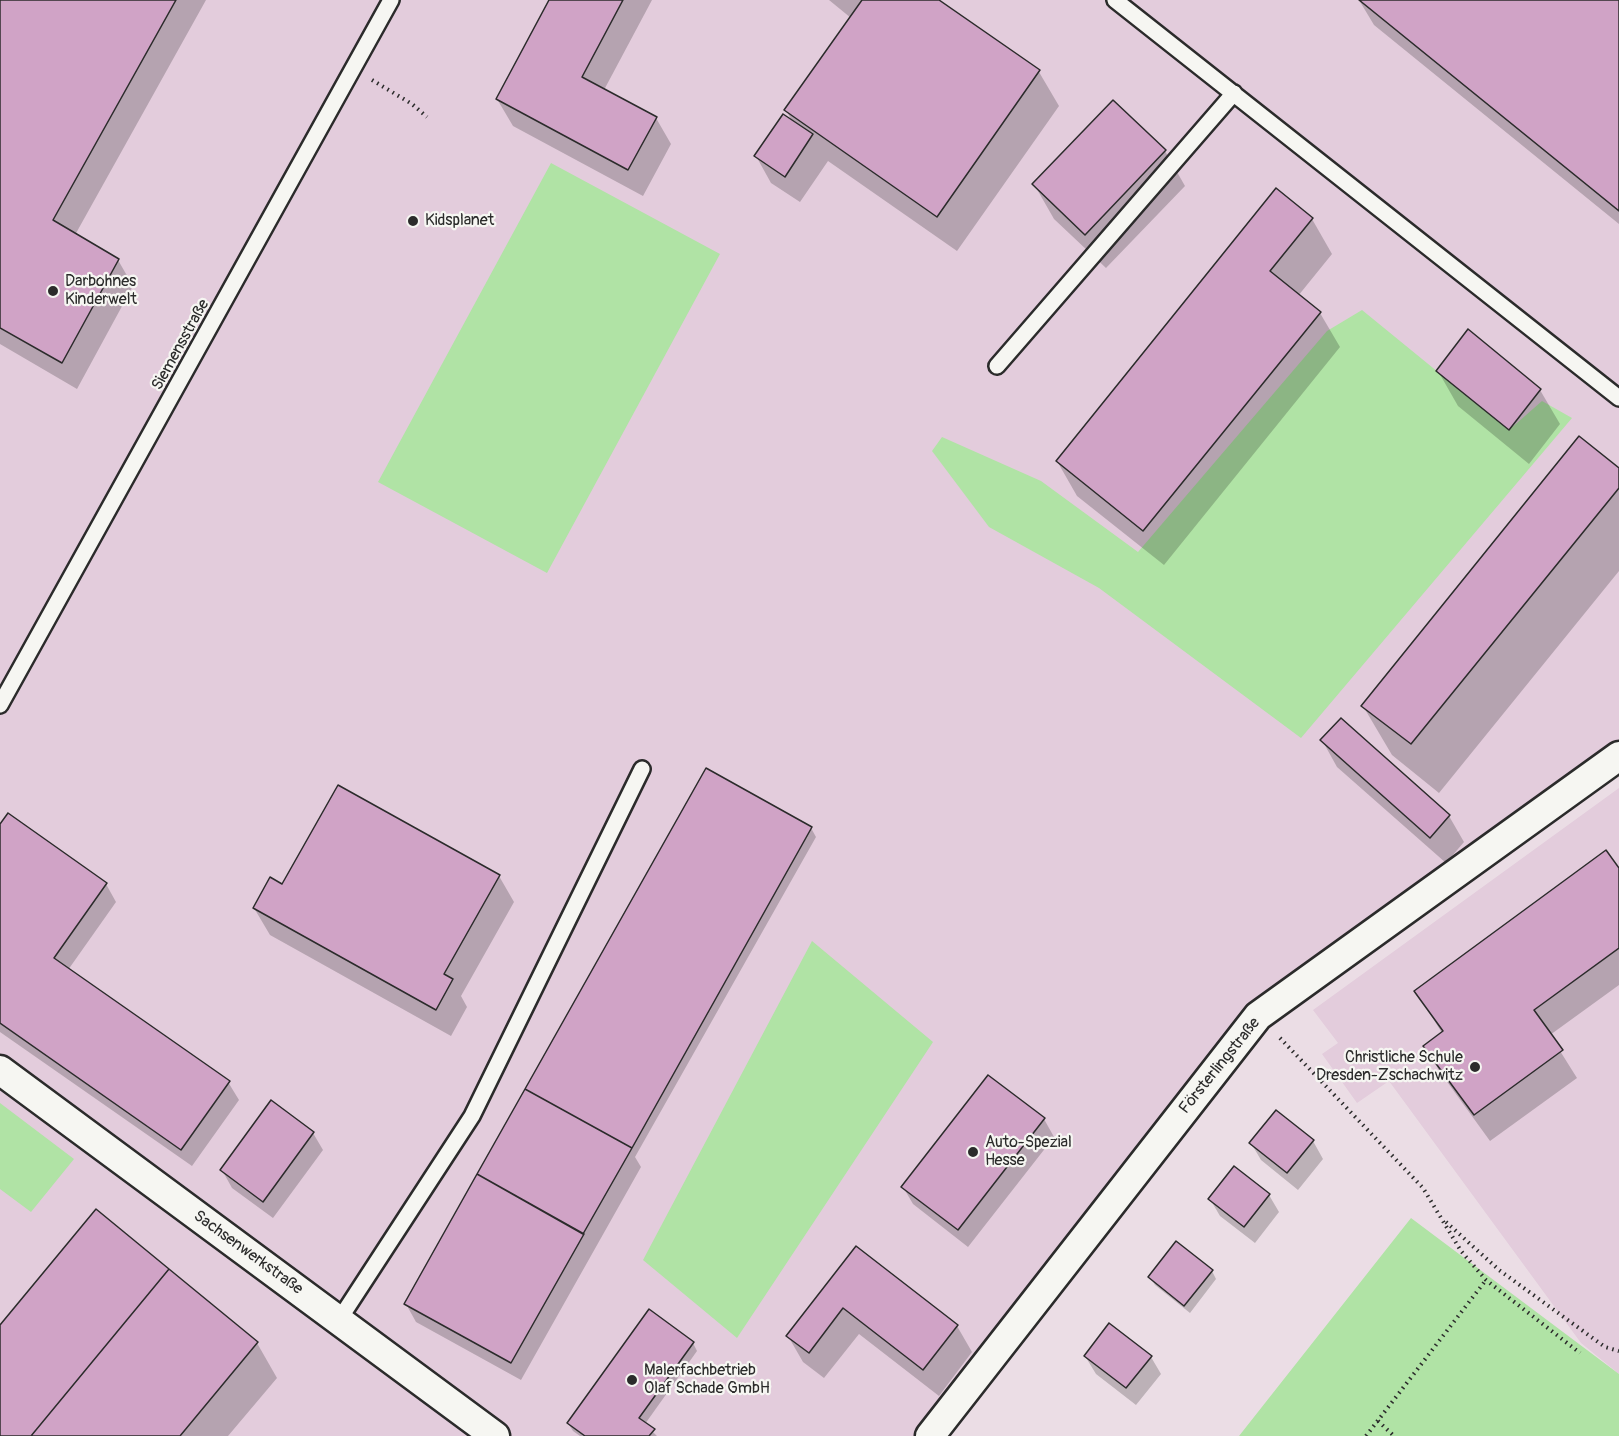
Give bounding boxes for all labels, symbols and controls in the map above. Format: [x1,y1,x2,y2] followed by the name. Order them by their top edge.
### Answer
[425,211,494,231] place label: Kidsplanet
[406,214,420,228] marker: Kidsplanet
[65,272,137,310] place label: Darbohnes Kinderwelt
[46,284,60,298] marker: Darbohnes Kinderwelt
[148,296,214,394] street label: Siemensstraße
[1175,1014,1265,1118] street label: Försterlingstraße
[1316,1048,1463,1086] place label: Christliche Schule Dresden-Zschachwitz
[1468,1060,1482,1074] marker: Christliche Schule Dresden-Zschachwitz
[985,1133,1072,1171] place label: Auto-Spezial Hesse
[966,1145,980,1159] marker: Auto-Spezial Hesse
[190,1207,306,1299] street label: Sachsenwerkstraße
[644,1361,770,1399] place label: Malerfachbetrieb Olaf Schade GmbH
[625,1373,639,1387] marker: Malerfachbetrieb Olaf Schade GmbH

